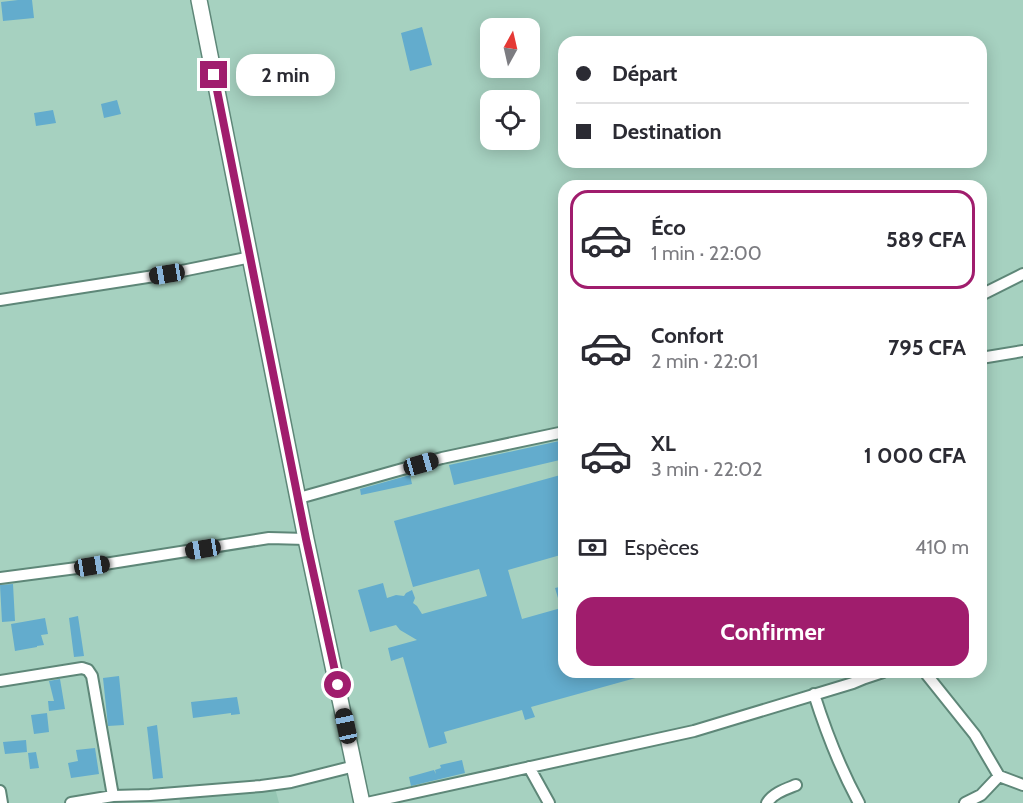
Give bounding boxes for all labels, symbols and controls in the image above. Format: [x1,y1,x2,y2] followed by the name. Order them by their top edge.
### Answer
[480,18,540,78] north arrow
[480,18,540,150] map controls
[235,54,334,96] callout: 2 min
[612,60,677,87] text: Départ
[200,61,227,88] route end
[261,63,310,87] text: 2 min
[480,90,540,150] button: locate
[612,118,722,145] text: Destination
[579,213,633,267] icon: car
[651,214,686,241] text: Éco
[886,226,966,253] text: 589 CFA
[651,241,762,265] text: 1 min · 22:00
[148,262,186,286] car
[579,321,633,375] icon: car
[651,322,724,349] text: Confort
[888,334,966,361] text: 795 CFA
[651,349,758,373] text: 2 min · 22:01
[579,429,633,483] icon: car
[651,430,676,457] text: XL
[864,442,966,469] text: 1 000 CFA
[401,450,441,478] car
[651,457,763,481] text: 3 min · 22:02
[576,531,609,564] icon: cash
[624,534,699,561] text: Espèces
[915,535,969,559] text: 410 m
[184,537,222,561] car
[73,554,111,578] car
[576,597,969,666] button: Confirmer
[324,671,351,698] route start
[333,707,359,745] car

